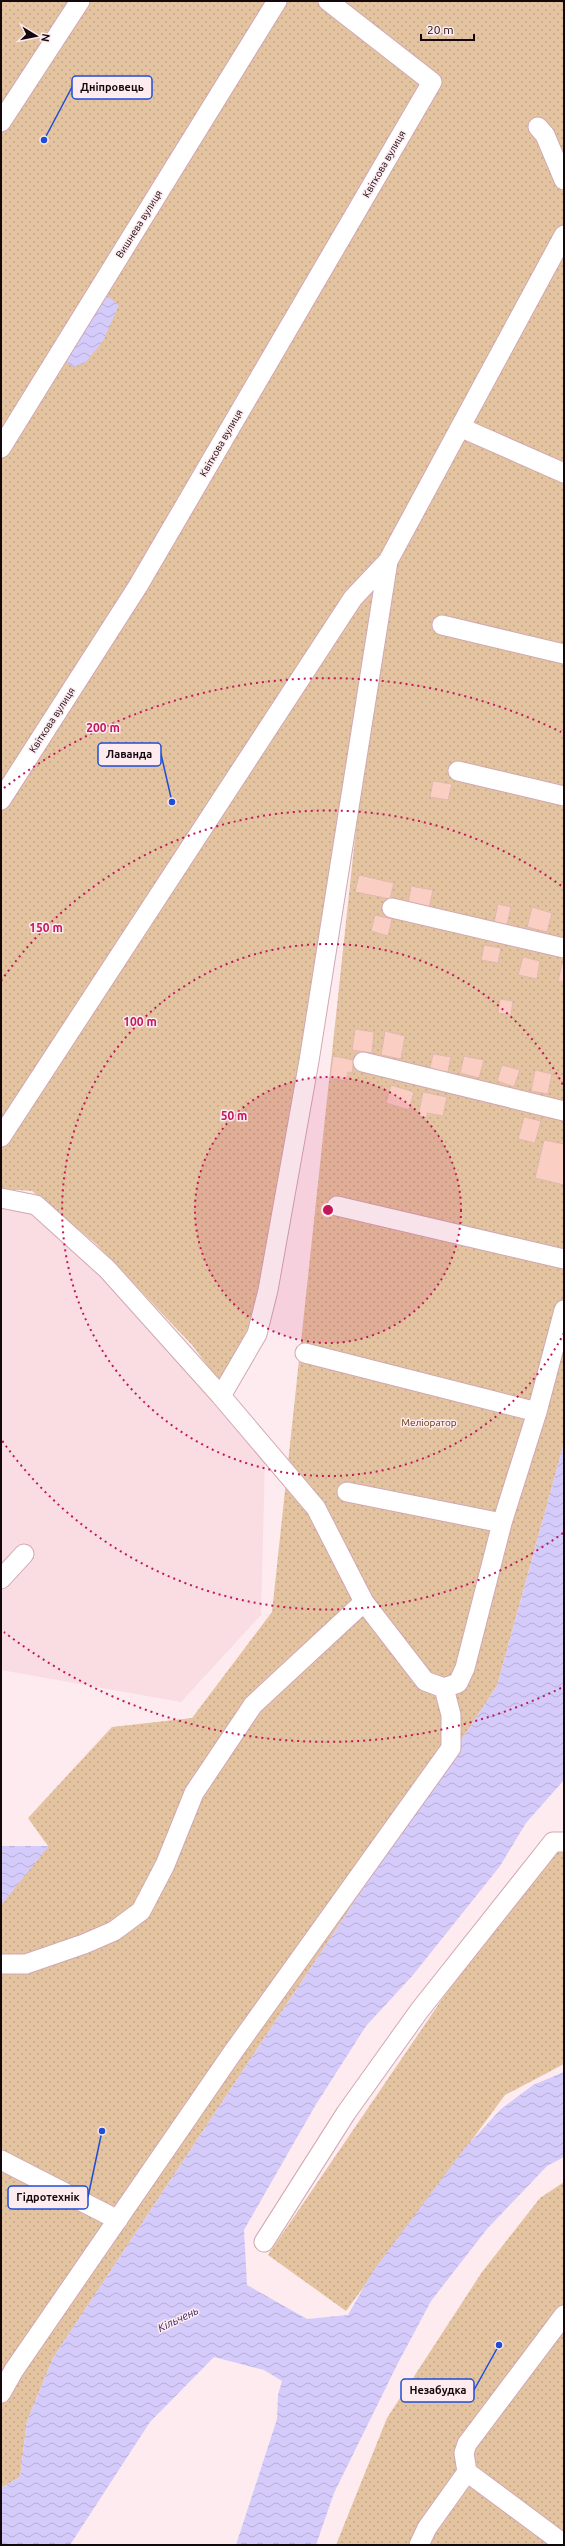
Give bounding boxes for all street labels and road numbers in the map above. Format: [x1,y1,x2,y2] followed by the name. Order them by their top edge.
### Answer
[360,129,408,199] street label: Квіткова вулиця
[114,188,164,260] street label: Вишнева вулиця
[197,408,245,478] street label: Квіткова вулиця
[27,685,77,755] street label: Квіткова вулиця

